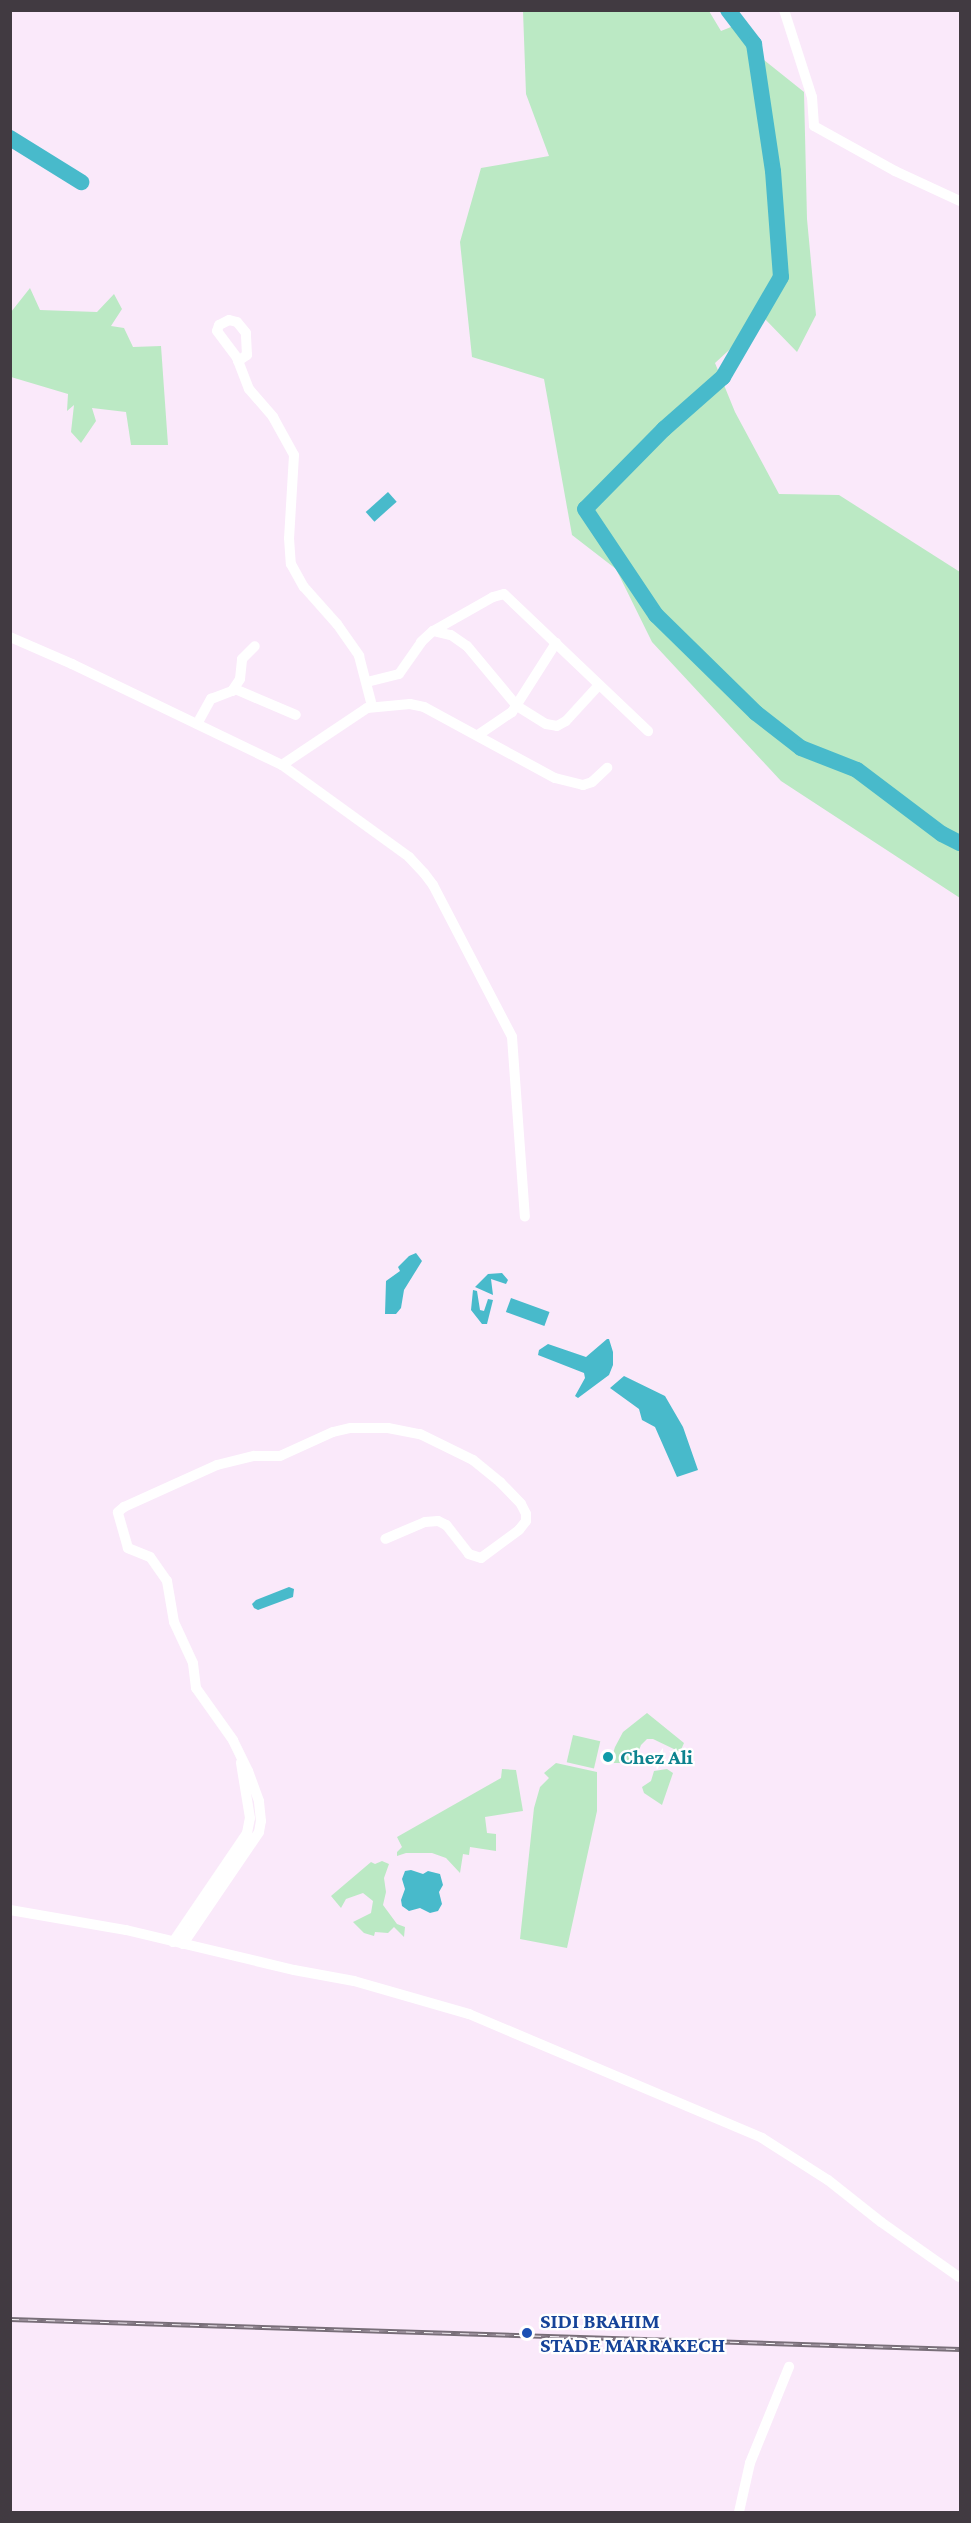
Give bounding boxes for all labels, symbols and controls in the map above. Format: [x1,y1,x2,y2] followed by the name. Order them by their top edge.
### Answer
[620,1744,693,1770] place label: Chez Ali
[601,1750,615,1764] marker: Chez Ali
[540,2308,725,2358] place label: SIDI BRAHIM STADE MARRAKECH
[518,2324,536,2342] marker: SIDI BRAHIM STADE MARRAKECH

